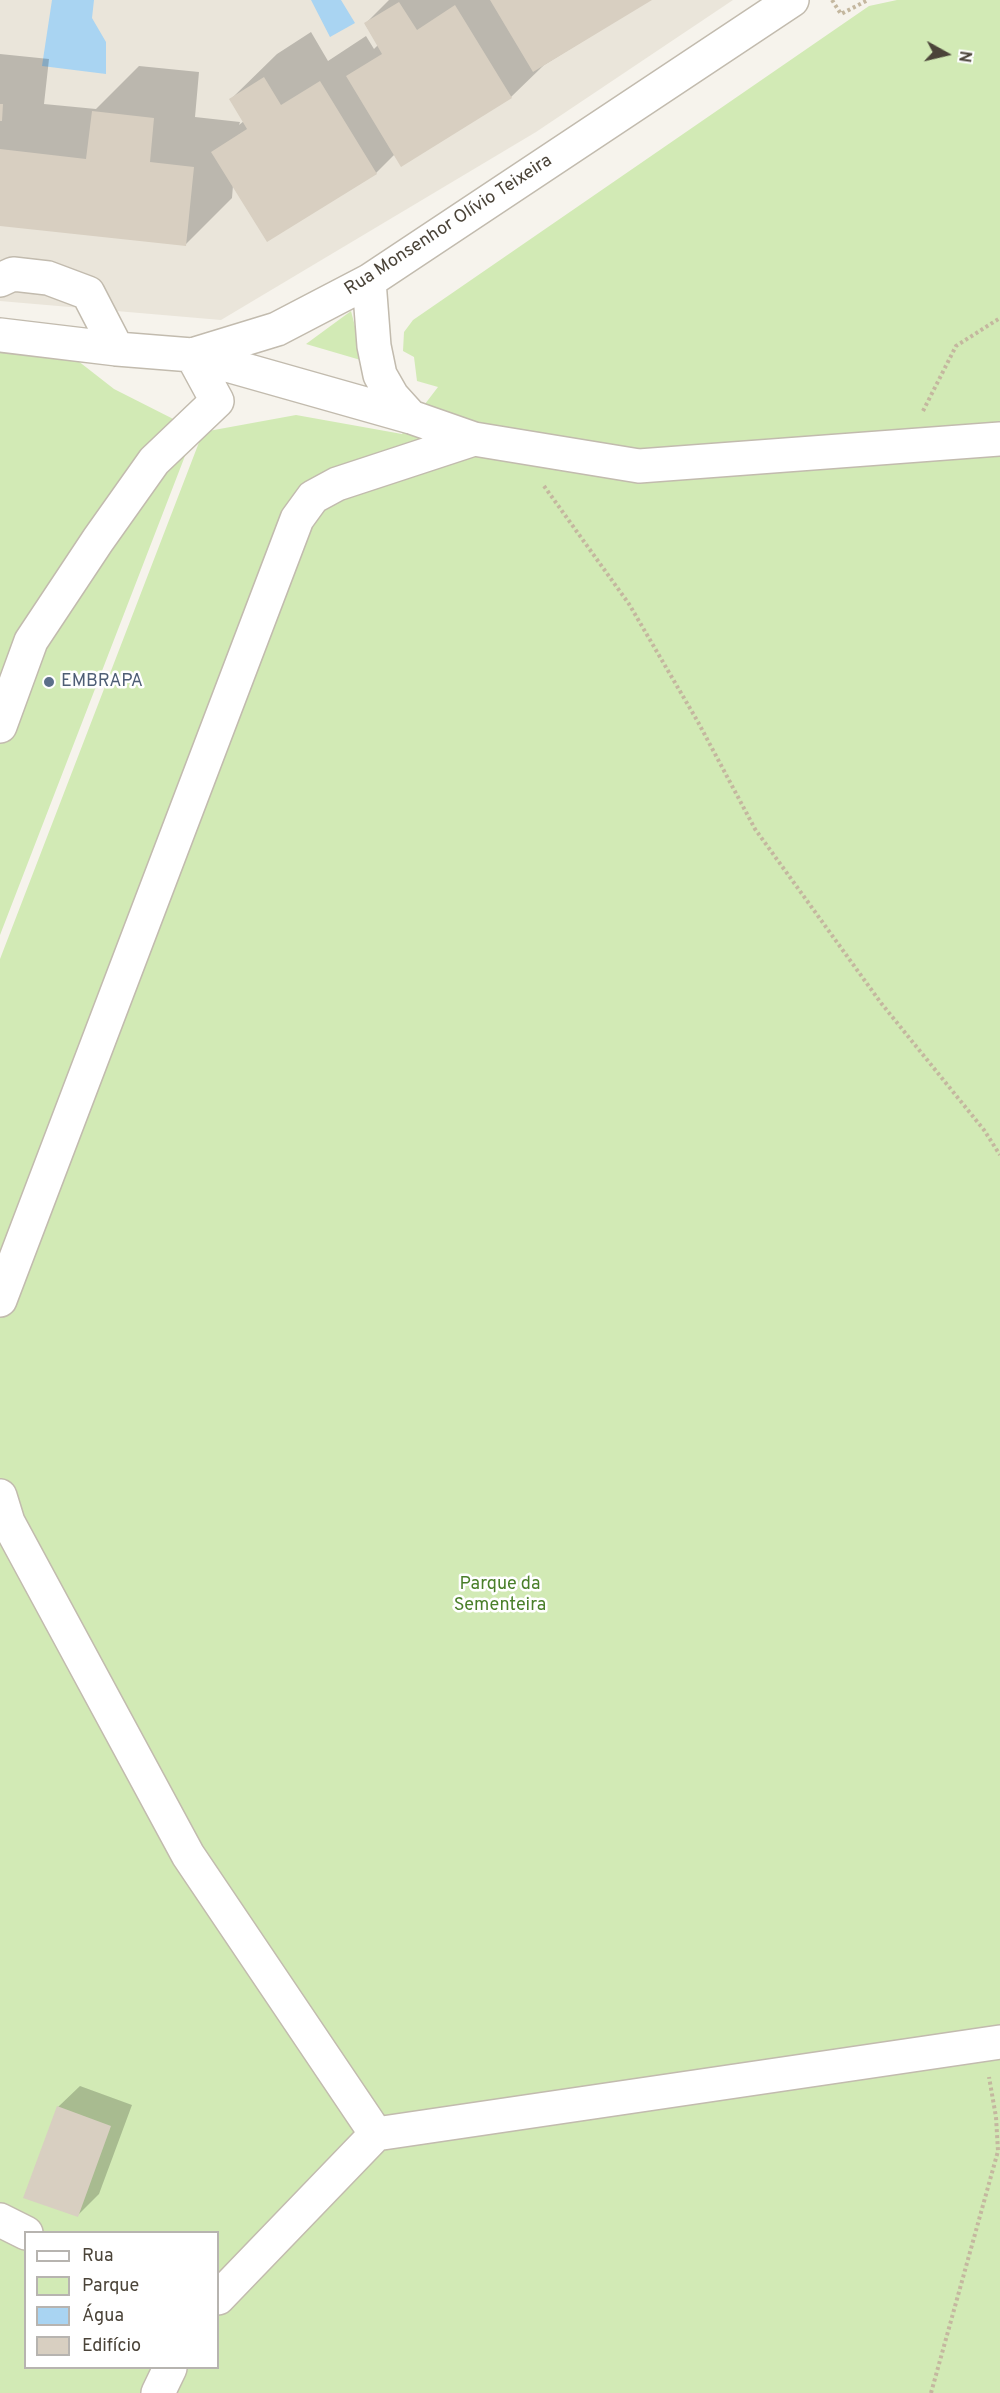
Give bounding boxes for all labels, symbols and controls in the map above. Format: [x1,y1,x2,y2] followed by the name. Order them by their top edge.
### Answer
[916,24,976,84] north arrow
[953,49,975,64] text: N
[341,151,557,301] street label: Rua Monsenhor Olívio Teixeira
[61,671,143,693] place label: EMBRAPA
[42,675,56,689] marker: EMBRAPA
[454,1574,546,1616] park label: Parque da Sementeira
[24,2231,219,2369] legend
[82,2245,113,2268] text: Rua
[82,2275,139,2298] text: Parque
[82,2305,124,2328] text: Água
[82,2335,141,2358] text: Edifício

